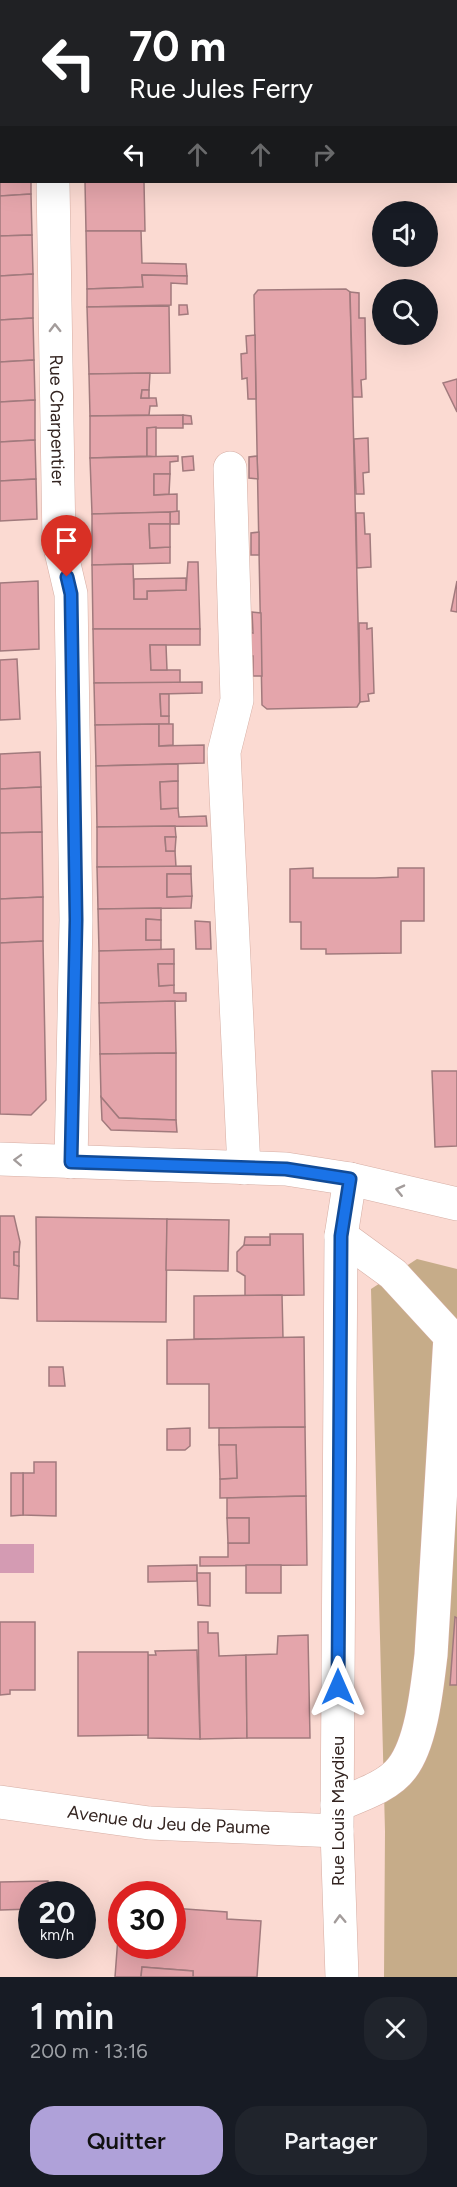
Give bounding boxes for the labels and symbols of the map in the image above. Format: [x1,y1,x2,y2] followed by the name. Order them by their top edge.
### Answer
[49,324,61,333] one-way arrow
[45,354,69,486] street label: Rue Charpentier
[41,515,92,577] pin
[14,1154,23,1166] one-way arrow
[396,1184,406,1197] one-way arrow
[306,1655,370,1719] position arrow
[327,1736,349,1886] street label: Rue Louis Maydieu
[66,1801,271,1839] street label: Avenue du Jeu de Paume
[108,1881,186,1959] speed limit sign: 30
[334,1914,346,1923] one-way arrow

